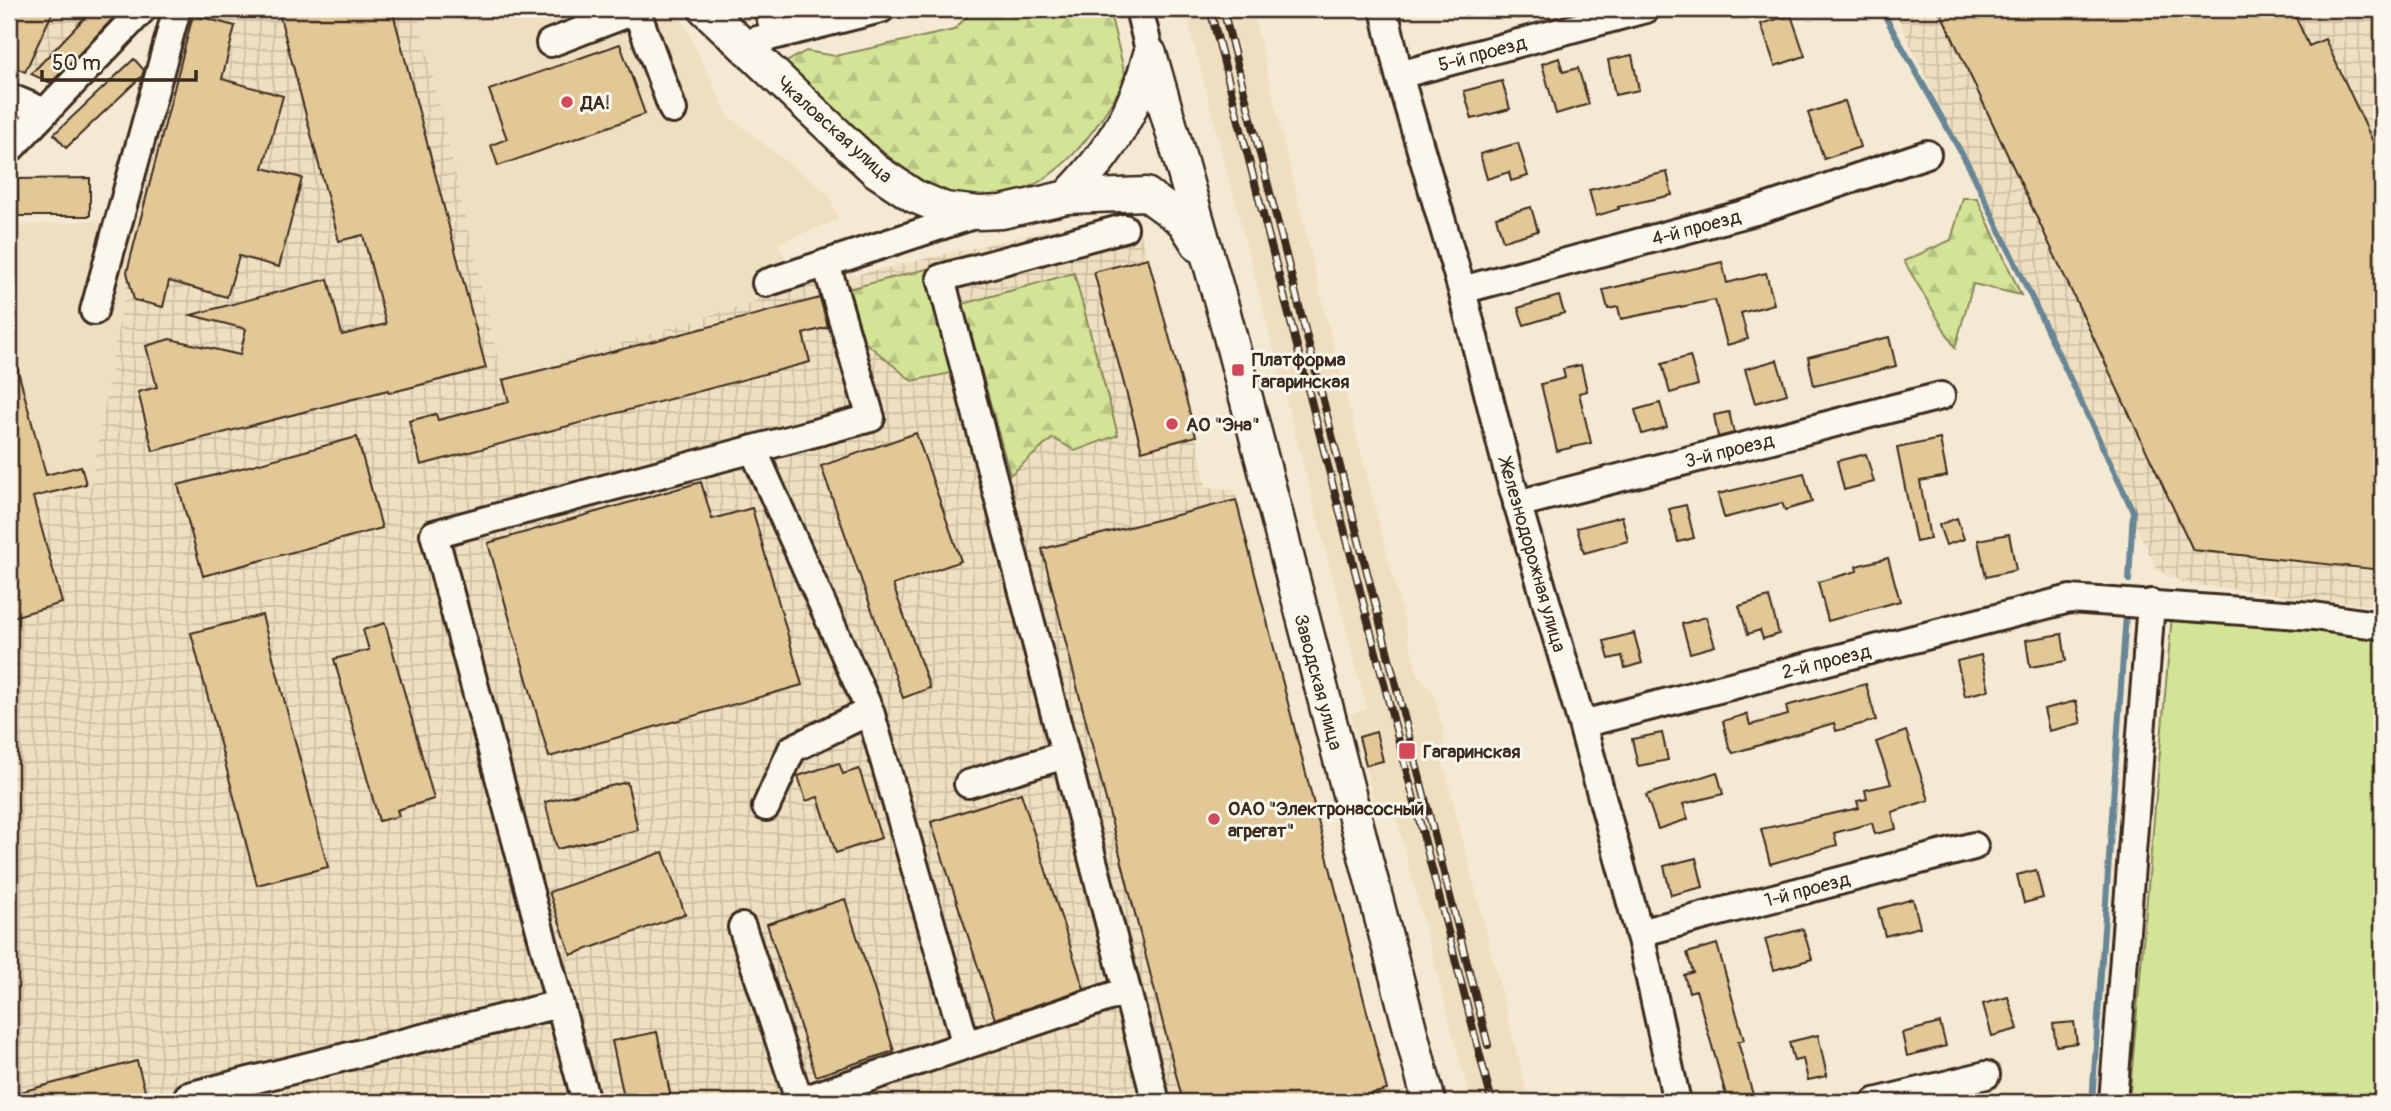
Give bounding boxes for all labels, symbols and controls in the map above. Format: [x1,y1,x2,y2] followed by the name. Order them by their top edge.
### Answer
[1435,31,1530,77] street label: 5-й проезд
[42,38,196,82] scale bar
[52,50,101,77] text: 50 m
[771,71,898,188] street label: Чкаловская улица
[580,91,610,115] place label: ДА!
[559,94,575,110] marker: ДА!
[1649,204,1744,251] street label: 4-й проезд
[1252,348,1349,394] place label: Платформа Гагаринская
[1230,362,1246,378] marker: Платформа Гагаринская
[1186,413,1260,437] place label: АО "Эна"
[1164,416,1180,432] marker: АО "Эна"
[1682,428,1777,474] street label: 3-й проезд
[1492,453,1571,655] street label: Железнодорожная улица
[1288,612,1348,753] street label: Заводская улица
[1779,639,1874,685] street label: 2-й проезд
[1423,740,1520,764] place label: Гагаринская
[1397,741,1417,761] marker: Гагаринская
[1228,797,1424,843] place label: ОАО "Электронасосный агрегат"
[1206,811,1222,827] marker: ОАО "Электронасосный агрегат"
[1762,867,1853,913] street label: 1-й проезд

